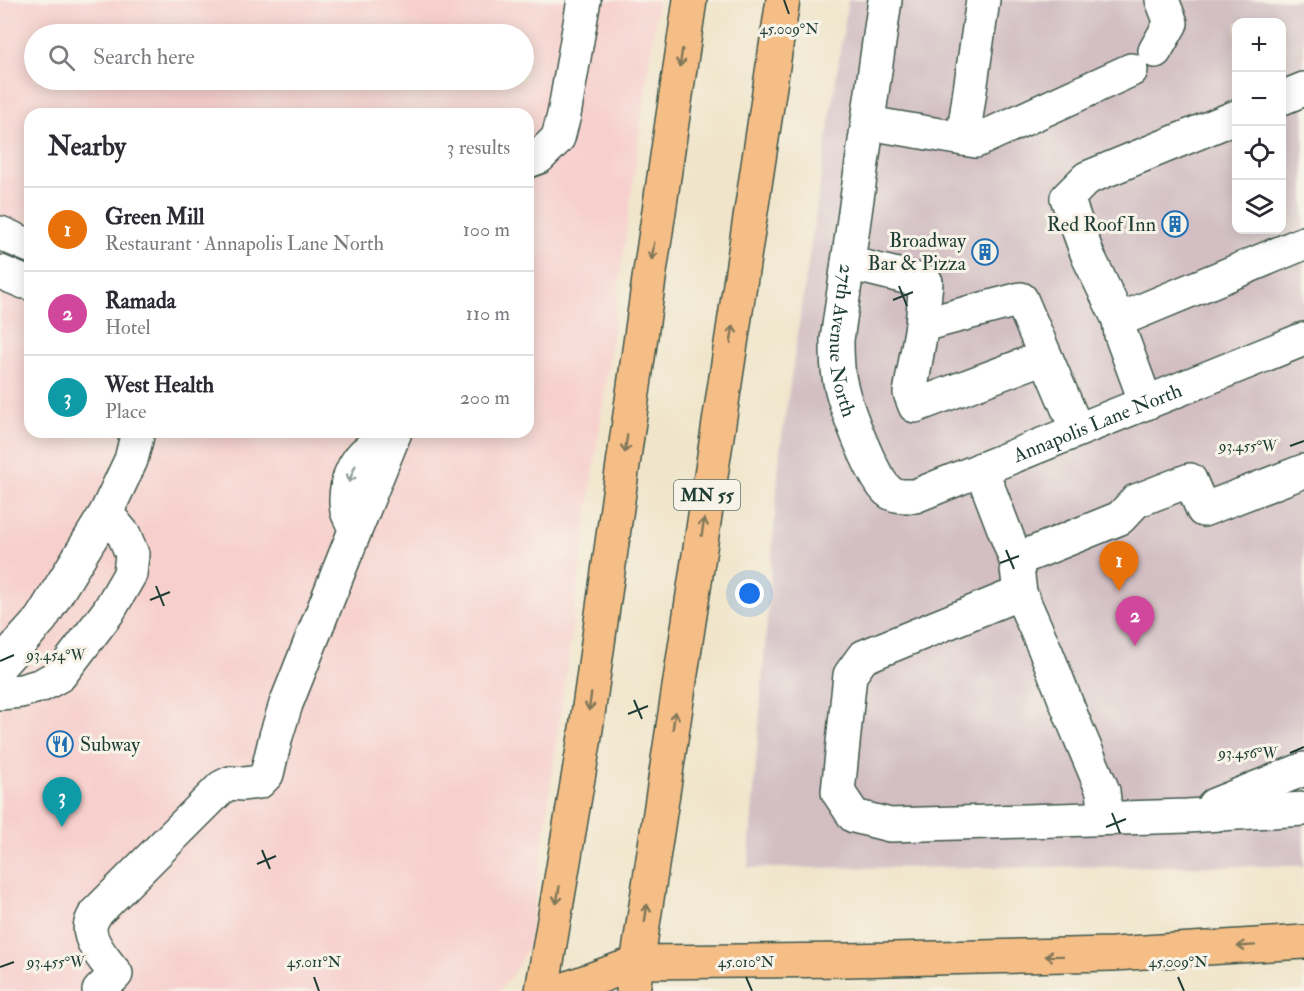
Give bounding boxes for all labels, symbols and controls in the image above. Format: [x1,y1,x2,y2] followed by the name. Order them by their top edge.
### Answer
[1232,18,1286,234] map controls
[1232,18,1286,72] button: +
[759,20,819,39] text: 45.009°N
[24,24,534,90] search box
[45,41,78,74] icon: search
[93,43,195,71] text: Search here
[676,47,687,67] one-way arrow
[1232,72,1286,126] button: −
[1232,126,1286,180] button: locate
[48,131,126,163] text: Nearby
[447,135,510,160] text: 3 results
[1232,180,1286,234] button: layers
[105,203,204,231] text: Green Mill
[1160,209,1190,239] building icon: Red Roof Inn
[1047,212,1156,237] place label: Red Roof Inn
[64,217,71,242] text: 1
[463,217,510,242] text: 100 m
[868,228,967,276] place label: Broadway Bar & Pizza
[105,231,384,256] text: Restaurant · Annapolis Lane North
[970,237,1000,267] building icon: Broadway Bar & Pizza
[647,240,658,260] one-way arrow
[824,263,862,420] street label: 27th Avenue North
[105,287,176,315] text: Ramada
[62,301,73,326] text: 2
[466,301,510,326] text: 110 m
[105,315,151,340] text: Hotel
[727,325,738,344] one-way arrow
[105,371,214,399] text: West Health
[1008,377,1186,468] street label: Annapolis Lane North
[64,385,71,410] text: 3
[460,385,510,410] text: 200 m
[105,399,146,424] text: Place
[620,434,631,453] one-way arrow
[1218,437,1278,456] text: 93.455°W
[345,464,356,483] one-way arrow
[674,480,740,510] road number: MN 55
[697,517,708,537] one-way arrow
[1100,542,1138,591] pin: 1
[735,579,764,608] your location
[1116,596,1154,646] pin: 2
[25,646,86,665] text: 93.454°W
[584,692,595,712] one-way arrow
[669,710,680,730] one-way arrow
[45,729,75,759] restaurant icon: Subway
[80,732,141,757] place label: Subway
[1217,744,1278,763] text: 93.456°W
[42,778,82,827] pin: 3
[552,884,563,904] one-way arrow
[641,903,652,923] one-way arrow
[1236,941,1256,952] one-way arrow
[1045,950,1065,961] one-way arrow
[26,953,86,972] text: 93.455°W
[287,953,342,972] text: 45.011°N
[718,953,775,972] text: 45.010°N
[1148,953,1208,972] text: 45.009°N

